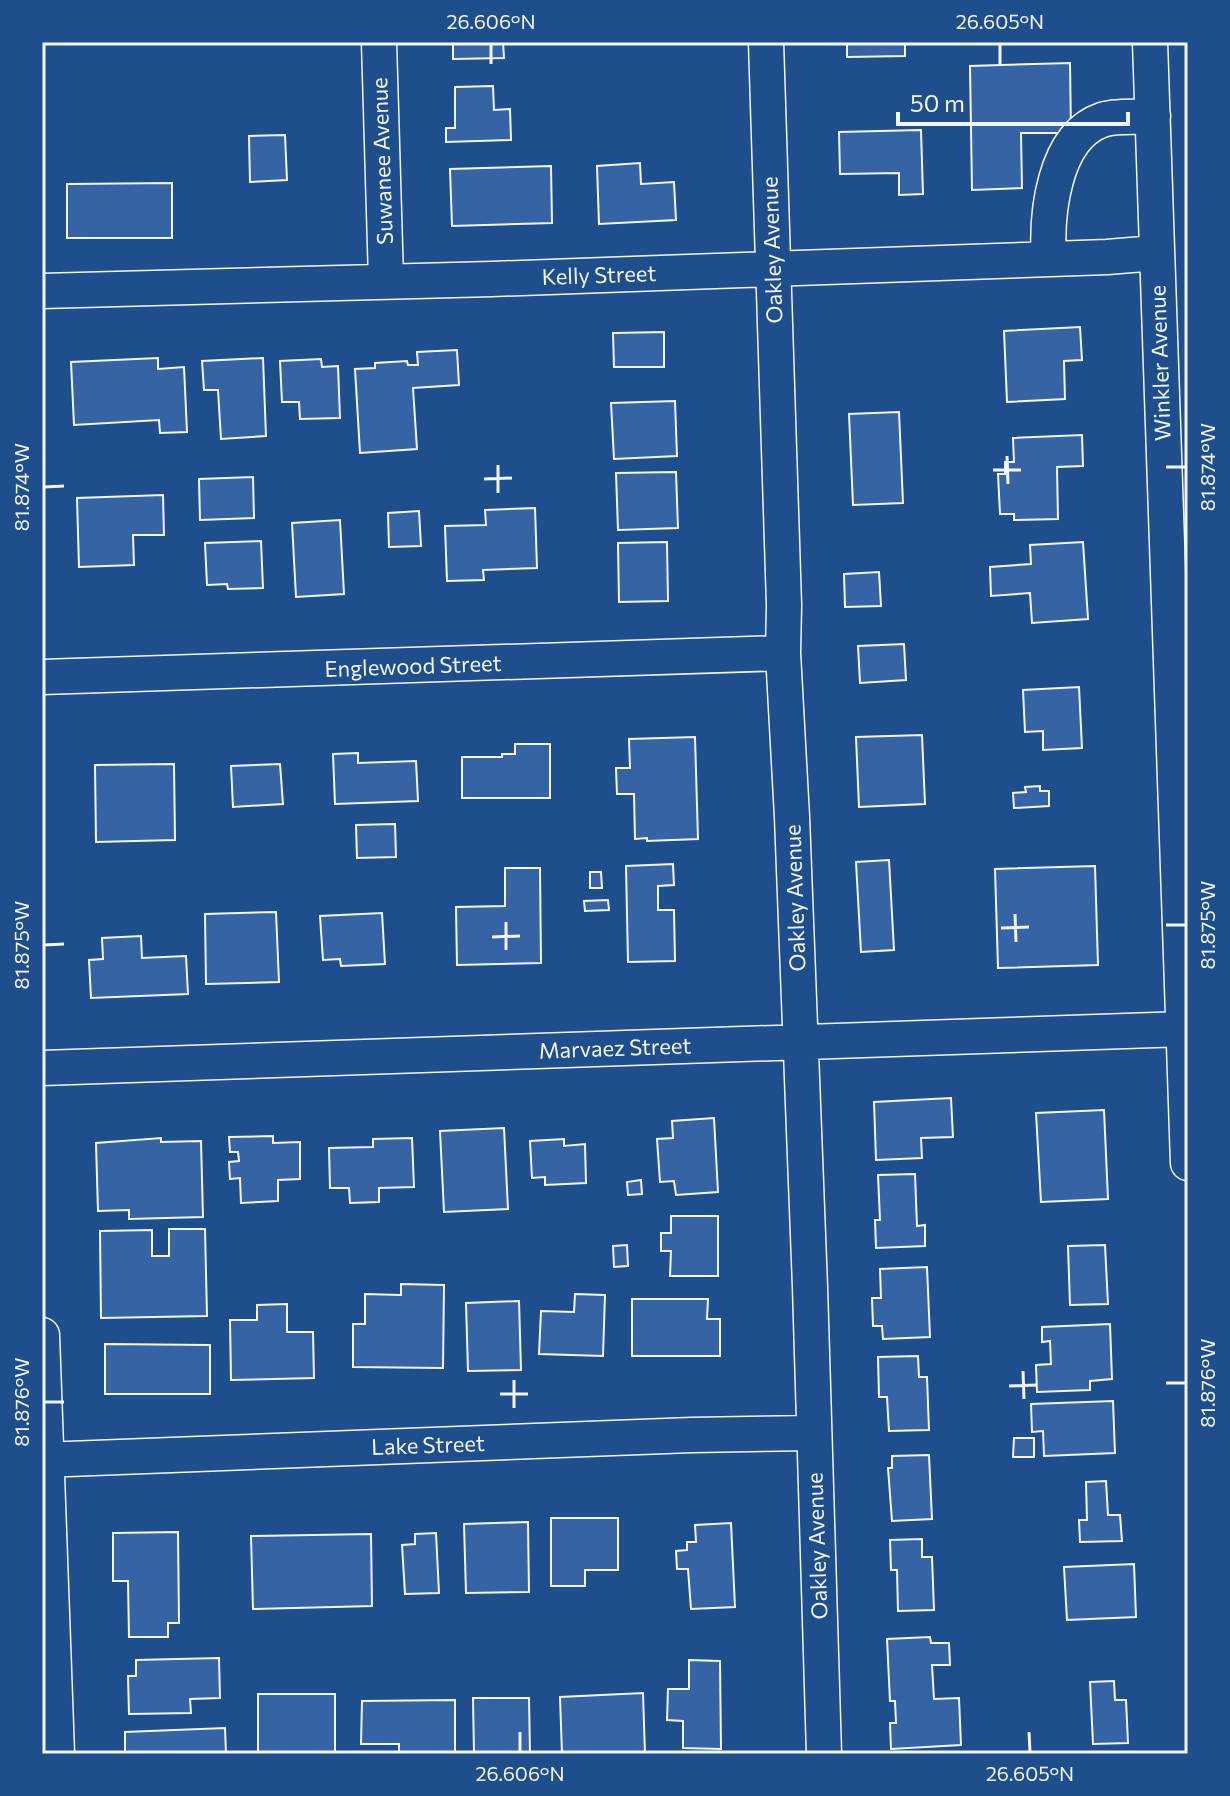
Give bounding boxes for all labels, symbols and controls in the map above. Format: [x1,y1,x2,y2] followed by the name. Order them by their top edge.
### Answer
[447,9,536,33] text: 26.606°N
[956,9,1044,33] text: 26.605°N
[898,76,1128,126] scale bar
[365,77,398,245] street label: Suwanee Avenue
[910,88,965,117] text: 50 m
[755,176,788,324] street label: Oakley Avenue
[541,259,657,290] street label: Kelly Street
[1143,285,1176,442] street label: Winkler Avenue
[1195,423,1219,511] text: 81.874°W
[9,443,33,531] text: 81.874°W
[324,649,502,682] street label: Englewood Street
[778,824,811,972] street label: Oakley Avenue
[1195,881,1219,969] text: 81.875°W
[9,901,33,989] text: 81.875°W
[538,1031,692,1064] street label: Marvaez Street
[1195,1338,1219,1428] text: 81.876°W
[9,1357,33,1447] text: 81.876°W
[371,1429,485,1460] street label: Lake Street
[800,1472,833,1620] street label: Oakley Avenue
[476,1761,565,1785] text: 26.606°N
[986,1761,1074,1785] text: 26.605°N

